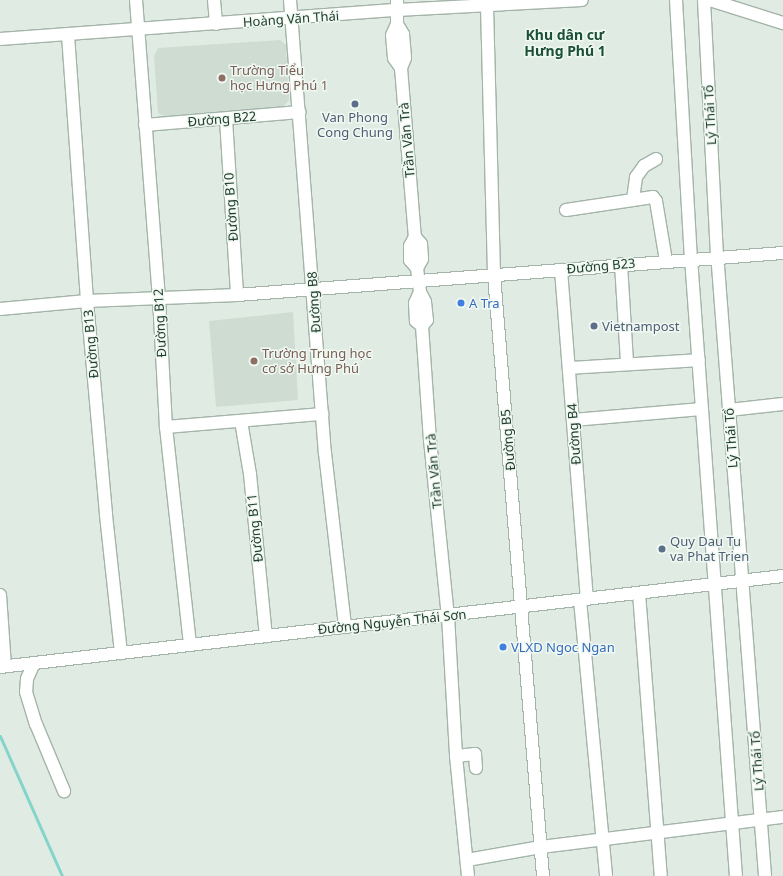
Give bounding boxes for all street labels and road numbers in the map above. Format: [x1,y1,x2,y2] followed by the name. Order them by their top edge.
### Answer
[242,8,340,30] street label: Hoàng Văn Thái
[701,84,719,146] street label: Lý Thái Tổ
[396,102,418,178] street label: Trần Văn Trà
[187,108,257,130] street label: Đường B22
[221,172,241,242] street label: Đường B10
[566,255,636,277] street label: Đường B23
[304,271,324,333] street label: Đường B8
[150,288,170,358] street label: Đường B12
[80,309,102,379] street label: Đường B13
[564,403,584,465] street label: Đường B4
[721,407,741,469] street label: Lý Thái Tổ
[498,409,518,471] street label: Đường B5
[423,433,445,509] street label: Trần Văn Trà
[244,493,266,563] street label: Đường B11
[317,606,467,638] street label: Đường Nguyễn Thái Sơn
[747,730,767,792] street label: Lý Thái Tổ

